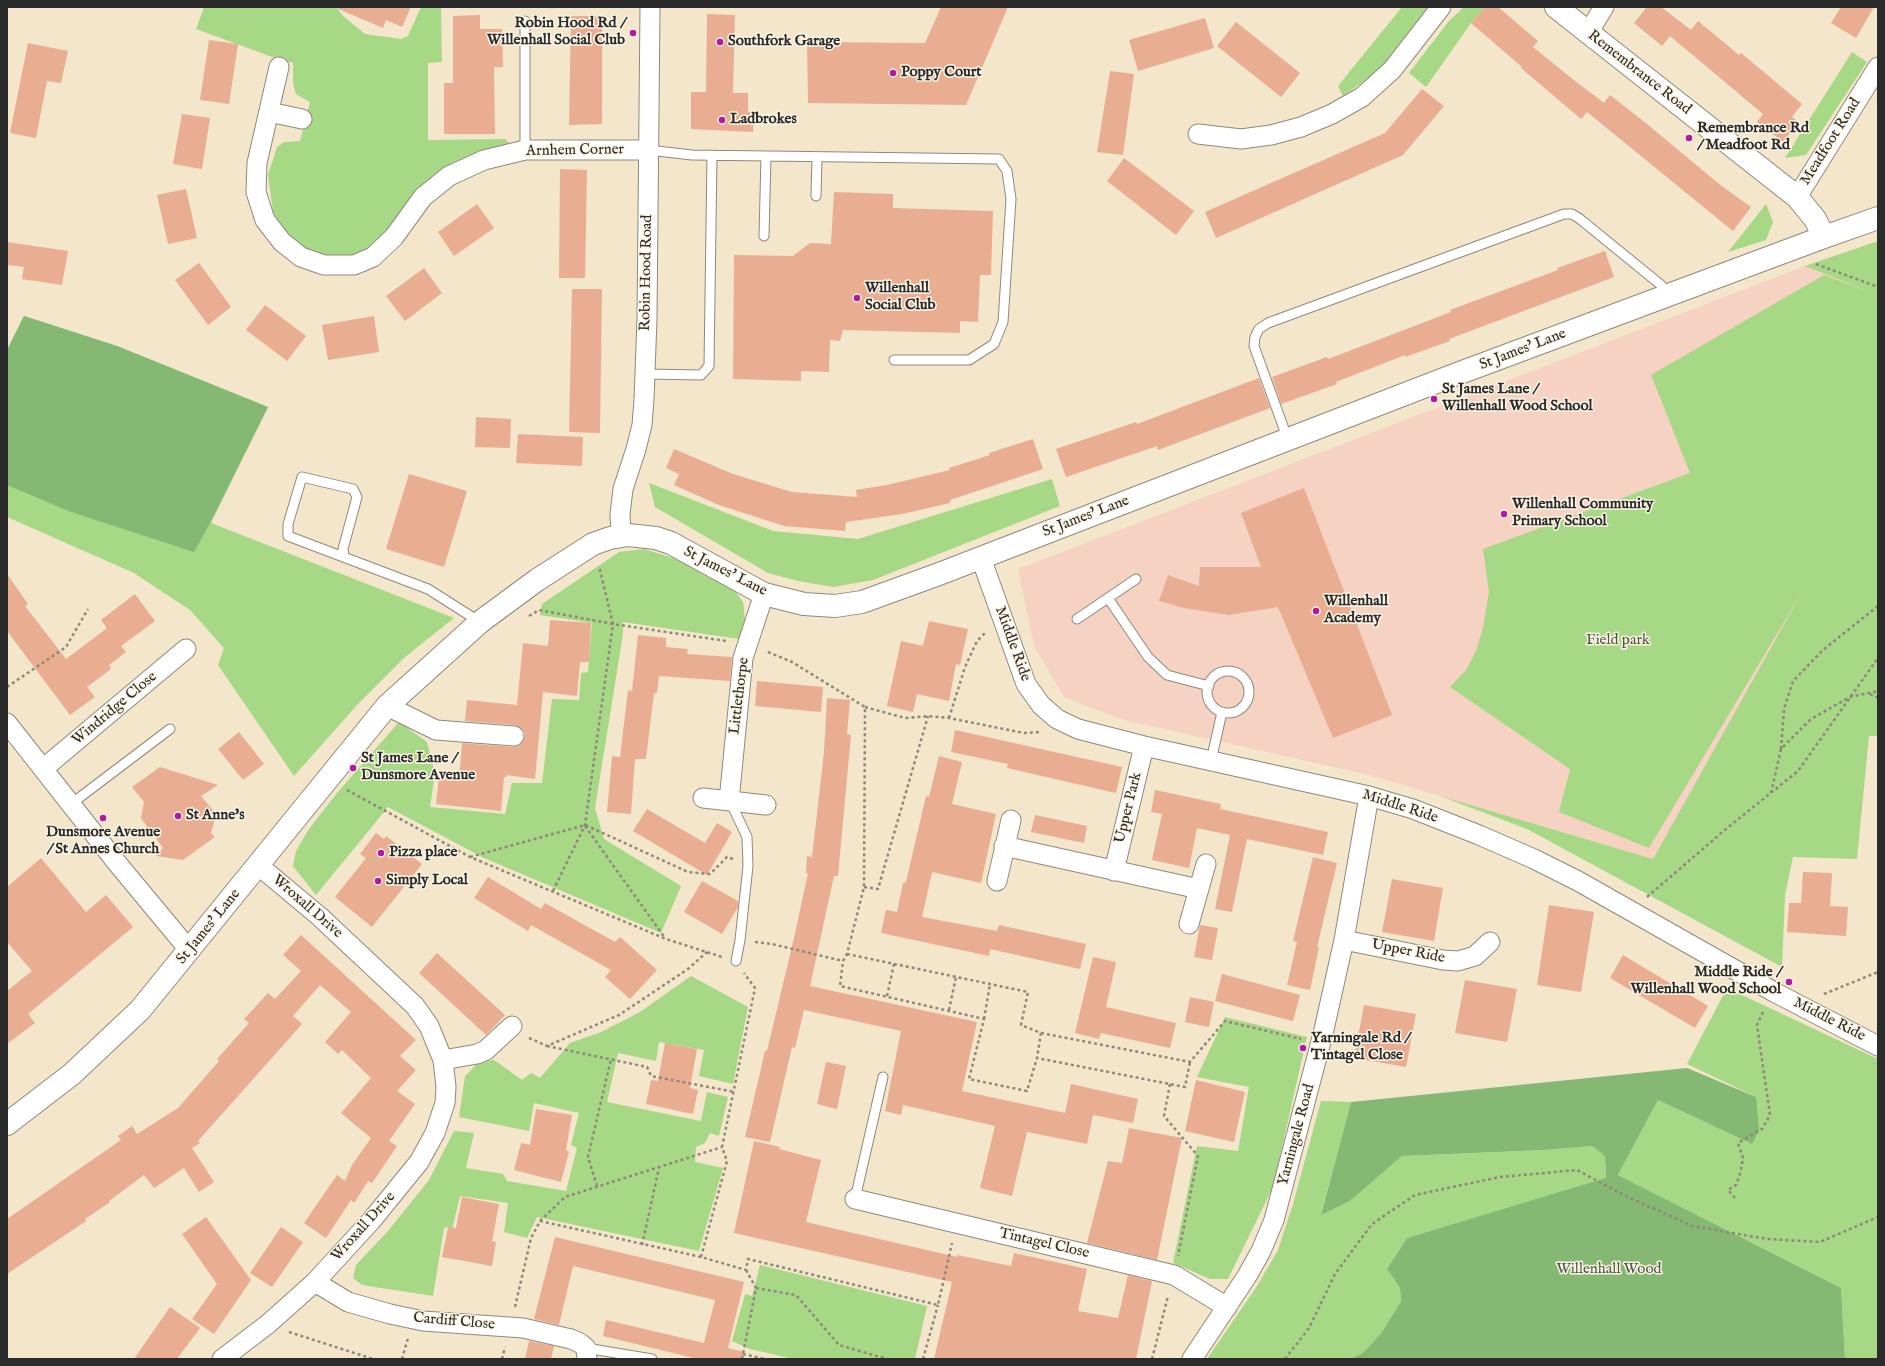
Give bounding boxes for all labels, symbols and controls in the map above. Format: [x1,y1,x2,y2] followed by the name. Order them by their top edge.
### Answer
[487,15,625,50] place label: Robin Hood Rd / Willenhall Social Club
[1584,27,1694,119] street label: Remembrance Road
[628,28,638,38] marker: Robin Hood Rd / Willenhall Social Club
[728,33,840,51] place label: Southfork Garage
[715,37,725,47] marker: Southfork Garage
[901,64,981,82] place label: Poppy Court
[888,68,898,78] marker: Poppy Court
[1797,95,1865,189] street label: Meadfoot Road
[730,111,797,129] place label: Ladbrokes
[717,115,727,125] marker: Ladbrokes
[1697,120,1809,155] place label: Remembrance Rd / Meadfoot Rd
[1684,133,1694,143] marker: Remembrance Rd / Meadfoot Rd
[526,141,624,161] street label: Arnhem Corner
[637,215,657,331] street label: Robin Hood Road
[865,280,936,315] place label: Willenhall Social Club
[852,293,862,303] marker: Willenhall Social Club
[1477,325,1569,375] street label: St James' Lane
[1442,381,1593,416] place label: St James Lane / Willenhall Wood School
[1429,394,1439,404] marker: St James Lane / Willenhall Wood School
[1040,492,1132,542] street label: St James' Lane
[1512,496,1653,531] place label: Willenhall Community Primary School
[1499,509,1509,519] marker: Willenhall Community Primary School
[680,543,770,601] street label: St James' Lane
[1324,593,1388,628] place label: Willenhall Academy
[990,604,1034,684] street label: Middle Ride
[1311,606,1321,616] marker: Willenhall Academy
[1586,632,1650,650] park label: Field park
[726,656,754,736] street label: Littlethorpe
[69,668,161,750] street label: Windridge Close
[361,750,475,785] place label: St James Lane / Dunsmore Avenue
[348,763,358,773] marker: St James Lane / Dunsmore Avenue
[1111,771,1147,845] street label: Upper Park
[1360,786,1440,828] street label: Middle Ride
[186,807,244,825] place label: St Anne's
[173,811,183,821] marker: St Anne's
[98,813,108,823] marker: Dunsmore Avenue / St Annes Church
[46,824,160,859] place label: Dunsmore Avenue / St Annes Church
[389,844,457,862] place label: Pizza place
[376,848,386,858] marker: Pizza place
[268,872,346,942] street label: Wroxall Drive
[386,872,468,890] place label: Simply Local
[373,876,383,886] marker: Simply Local
[173,886,245,968] street label: St James' Lane
[1370,936,1446,968] street label: Upper Ride
[1630,964,1781,999] place label: Middle Ride / Willenhall Wood School
[1784,977,1794,987] marker: Middle Ride / Willenhall Wood School
[1790,994,1868,1046] street label: Middle Ride
[1311,1030,1409,1065] place label: Yarningale Rd / Tintagel Close
[1298,1043,1308,1053] marker: Yarningale Rd / Tintagel Close
[1275,1082,1319,1188] street label: Yarningale Road
[328,1189,400,1265] street label: Wroxall Drive
[997,1225,1091,1263] street label: Tintagel Close
[1557,1261,1661,1279] park label: Willenhall Wood
[412,1309,496,1335] street label: Cardiff Close

